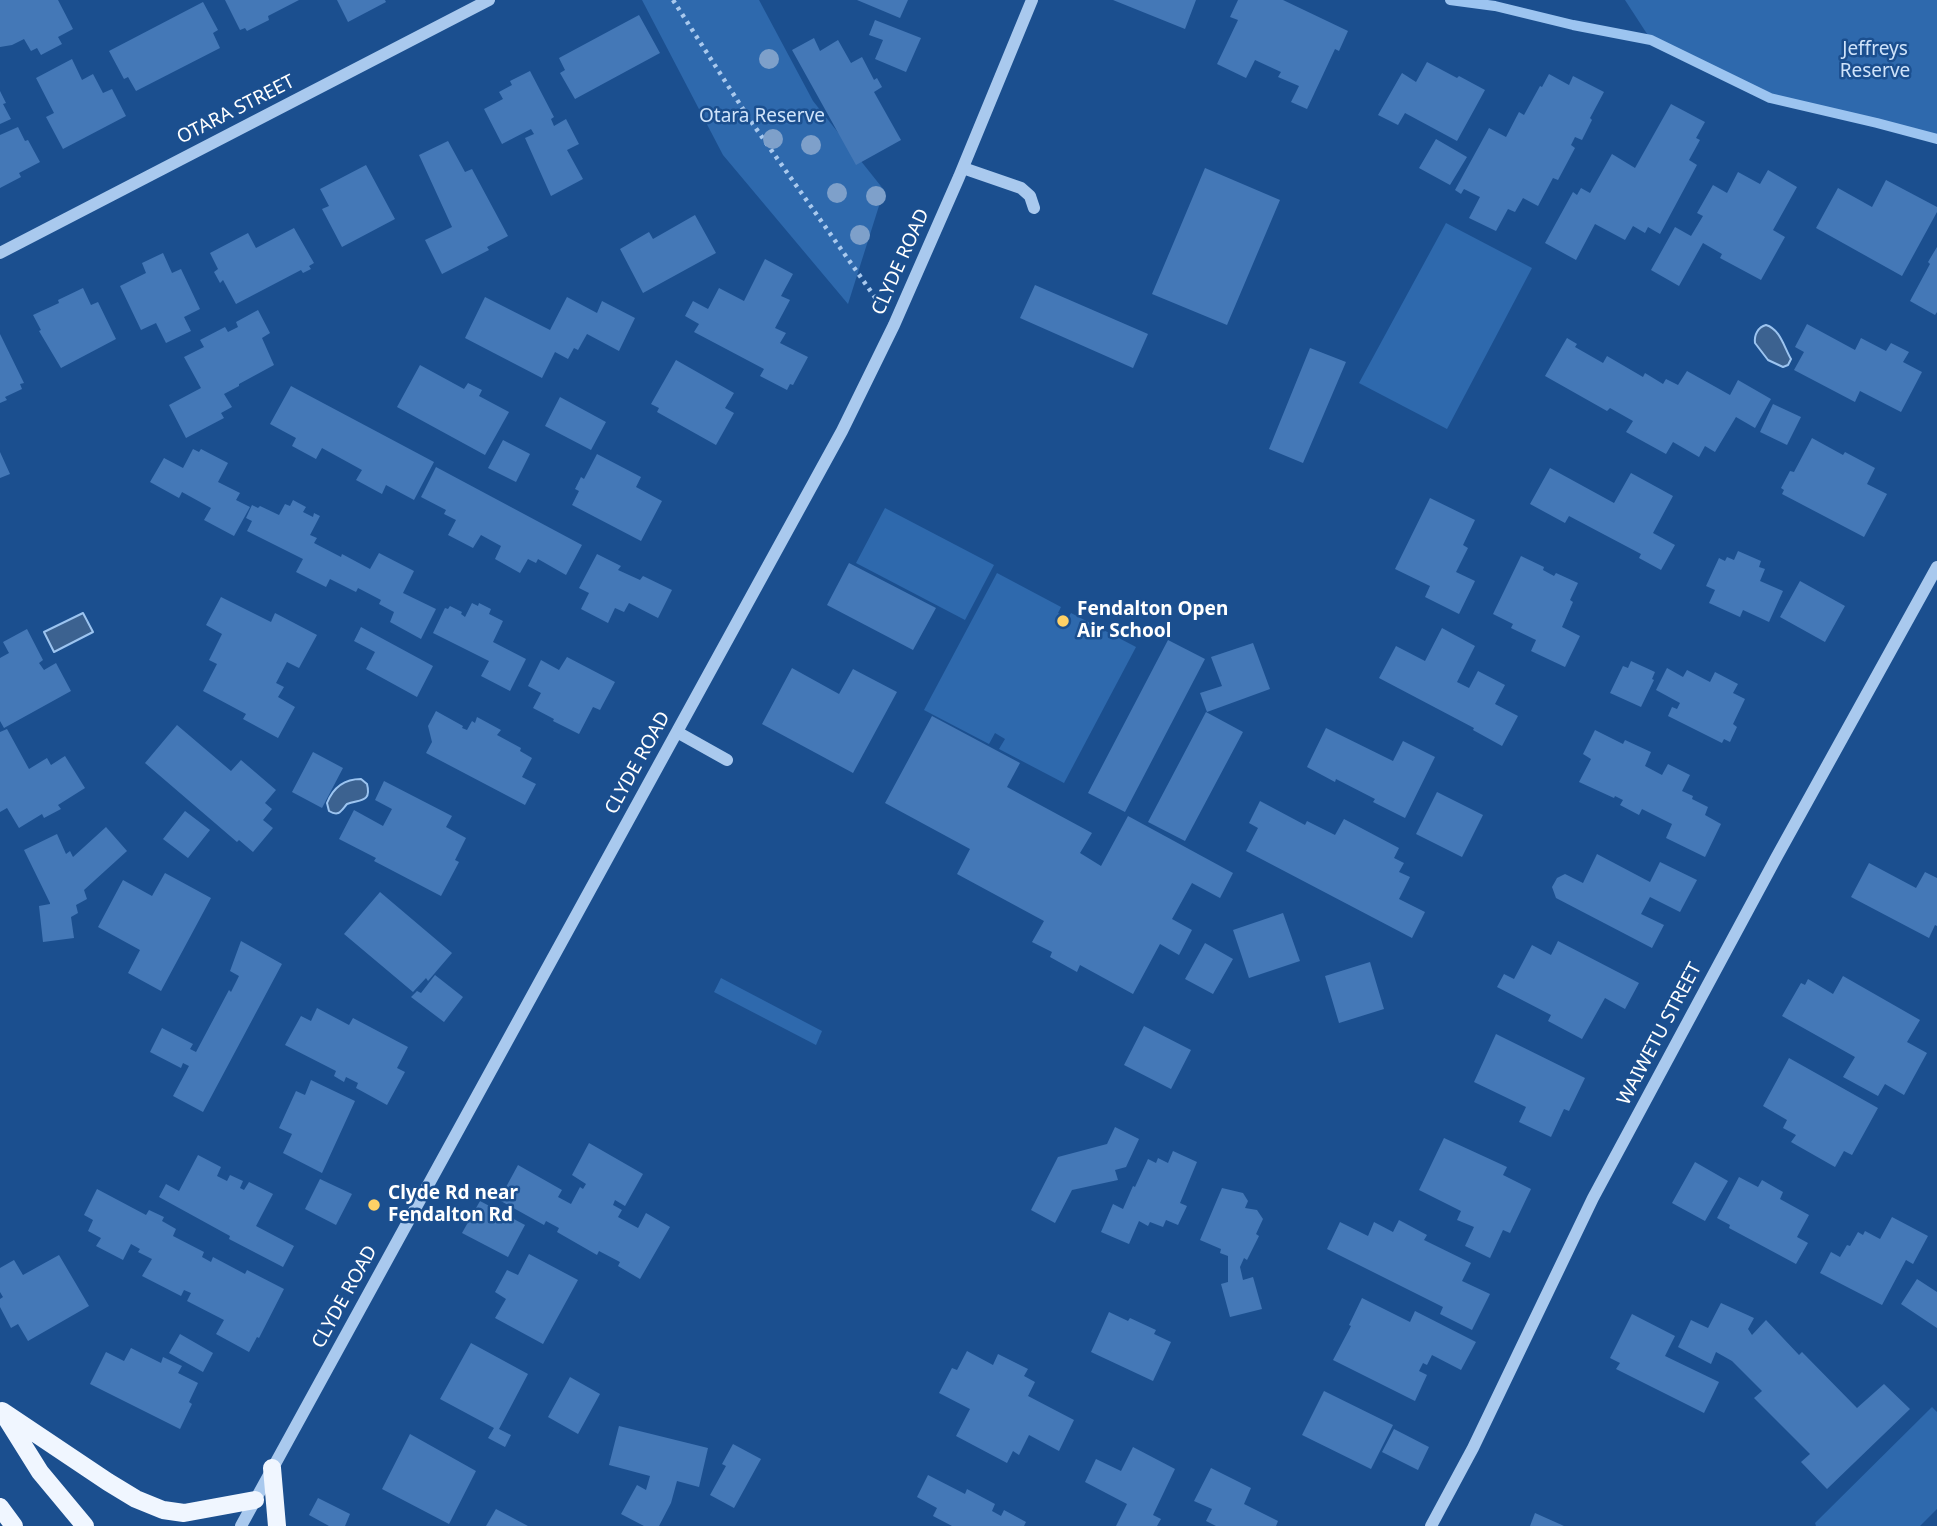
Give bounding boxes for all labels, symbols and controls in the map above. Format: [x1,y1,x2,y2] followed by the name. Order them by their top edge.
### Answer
[1840,39,1910,83] park label: Jeffreys Reserve
[173,71,299,149] street label: OTARA STREET
[699,106,825,128] park label: Otara Reserve
[867,205,935,319] street label: CLYDE ROAD
[1077,599,1228,643] place label: Fendalton Open Air School
[1055,613,1071,629] marker: Fendalton Open Air School
[600,708,676,818] street label: CLYDE ROAD
[1613,959,1707,1109] street label: WAIWETU STREET
[388,1183,518,1227] place label: Clyde Rd near Fendalton Rd
[366,1197,382,1213] marker: Clyde Rd near Fendalton Rd
[307,1242,383,1352] street label: CLYDE ROAD

